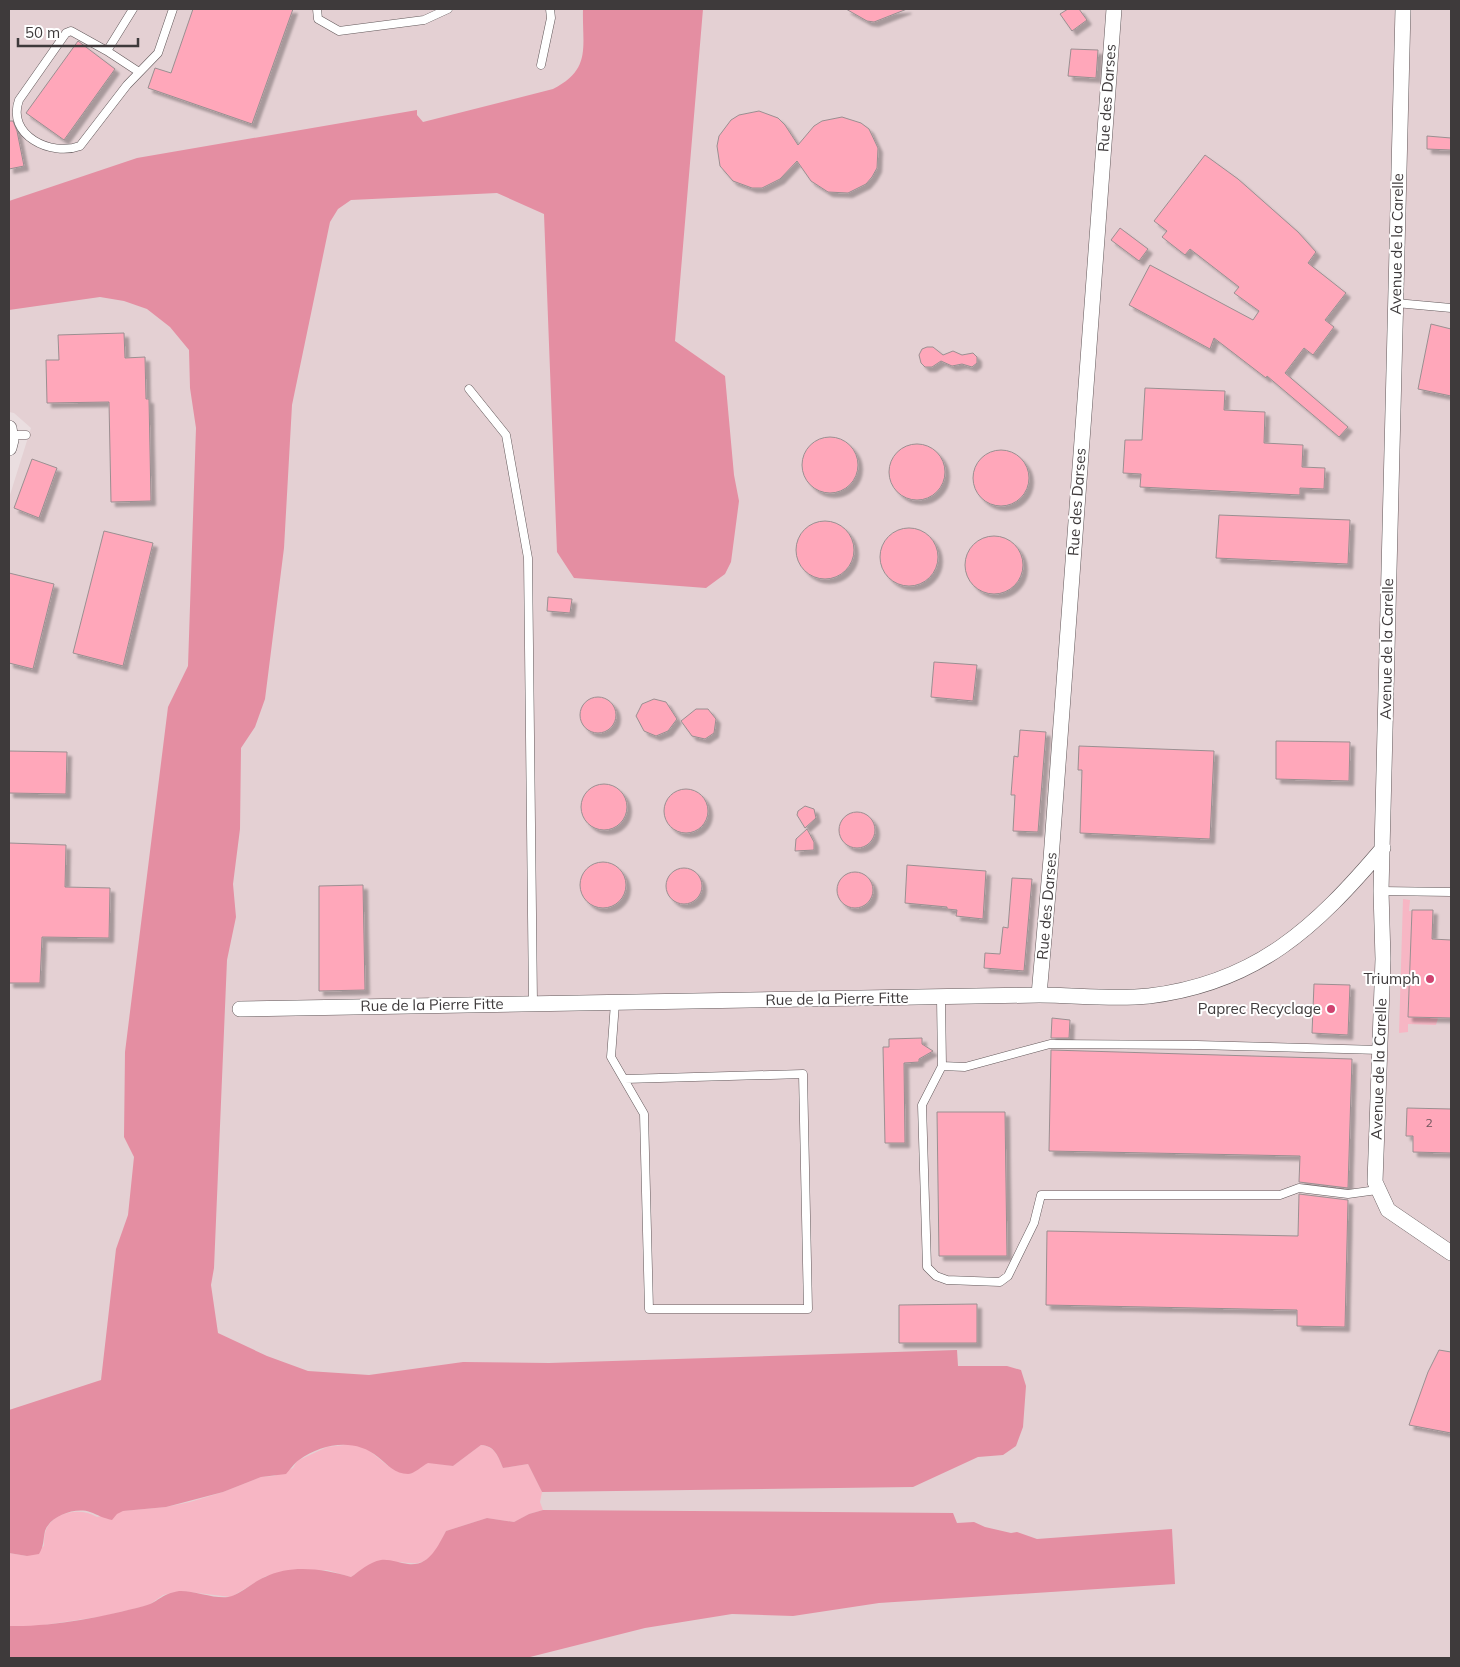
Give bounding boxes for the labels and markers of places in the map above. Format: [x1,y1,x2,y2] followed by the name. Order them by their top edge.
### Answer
[1363,969,1420,988] place label: Triumph
[1424,973,1436,985] marker: Triumph
[1198,999,1321,1018] place label: Paprec Recyclage
[1325,1003,1337,1015] marker: Paprec Recyclage

